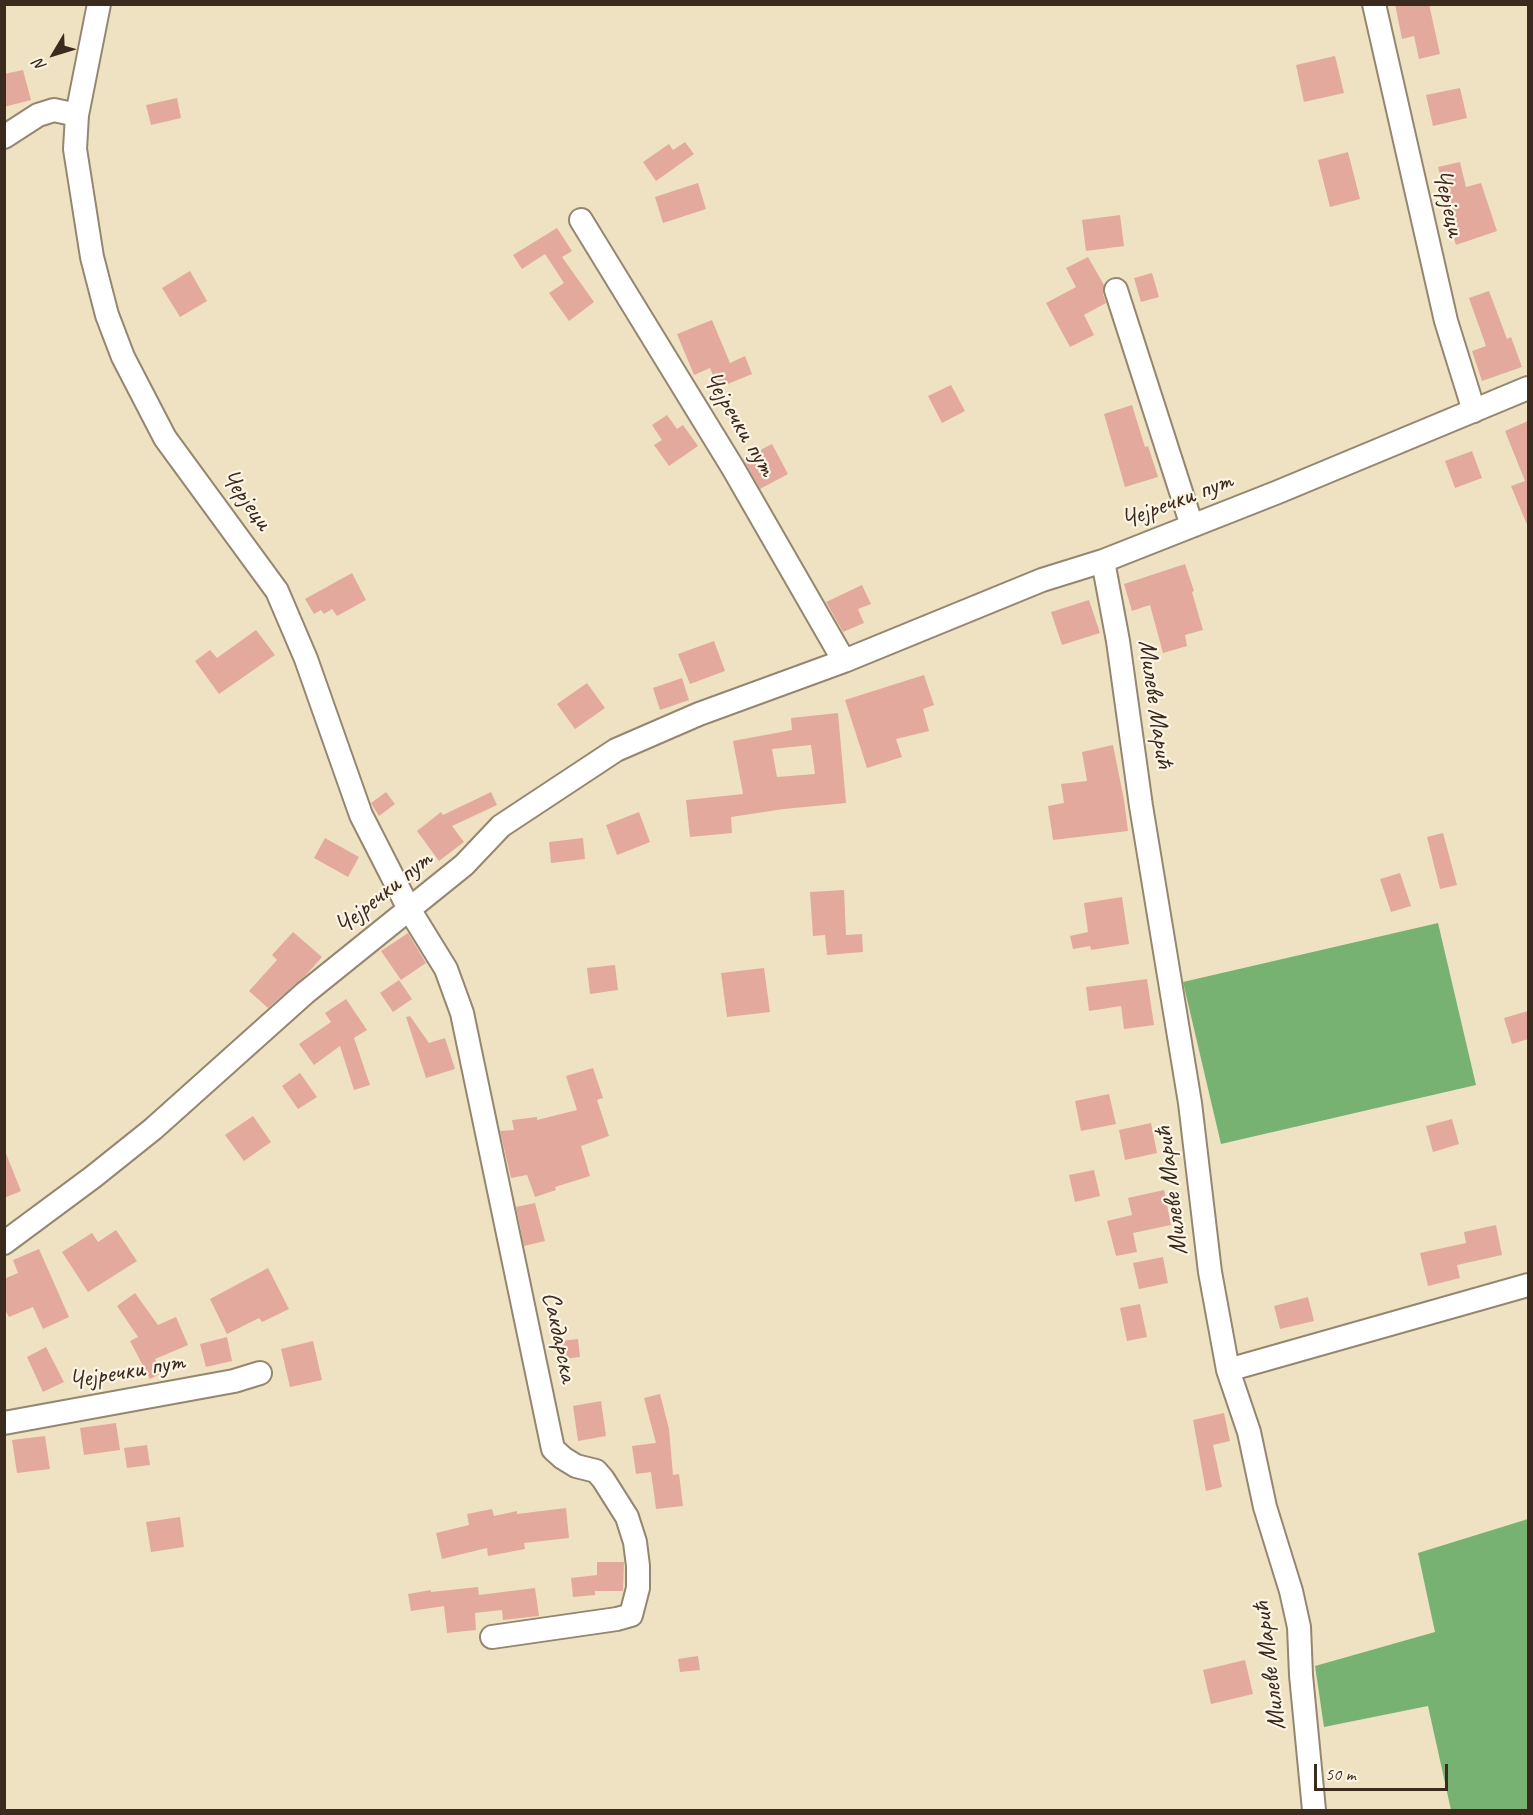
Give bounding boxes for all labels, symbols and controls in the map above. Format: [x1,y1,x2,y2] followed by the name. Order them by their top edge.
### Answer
[24,24,84,84] north arrow
[29,55,51,75] text: N
[1425,166,1471,240] street label: Черјеци
[696,366,782,482] street label: Чејречки пут
[213,463,279,537] street label: Черјеци
[1117,465,1237,537] street label: Чејречки пут
[1131,638,1179,770] street label: Милеве Мaрић
[329,844,439,942] street label: Чејречки пут
[1149,1125,1195,1257] street label: Милеве Мaрић
[534,1289,584,1385] street label: Сакдарска
[67,1346,187,1398] street label: Чејречки пут
[1247,1600,1293,1732] street label: Милеве Мaрић
[1317,1752,1450,1790] scale bar
[1325,1763,1356,1785] text: 50 m

